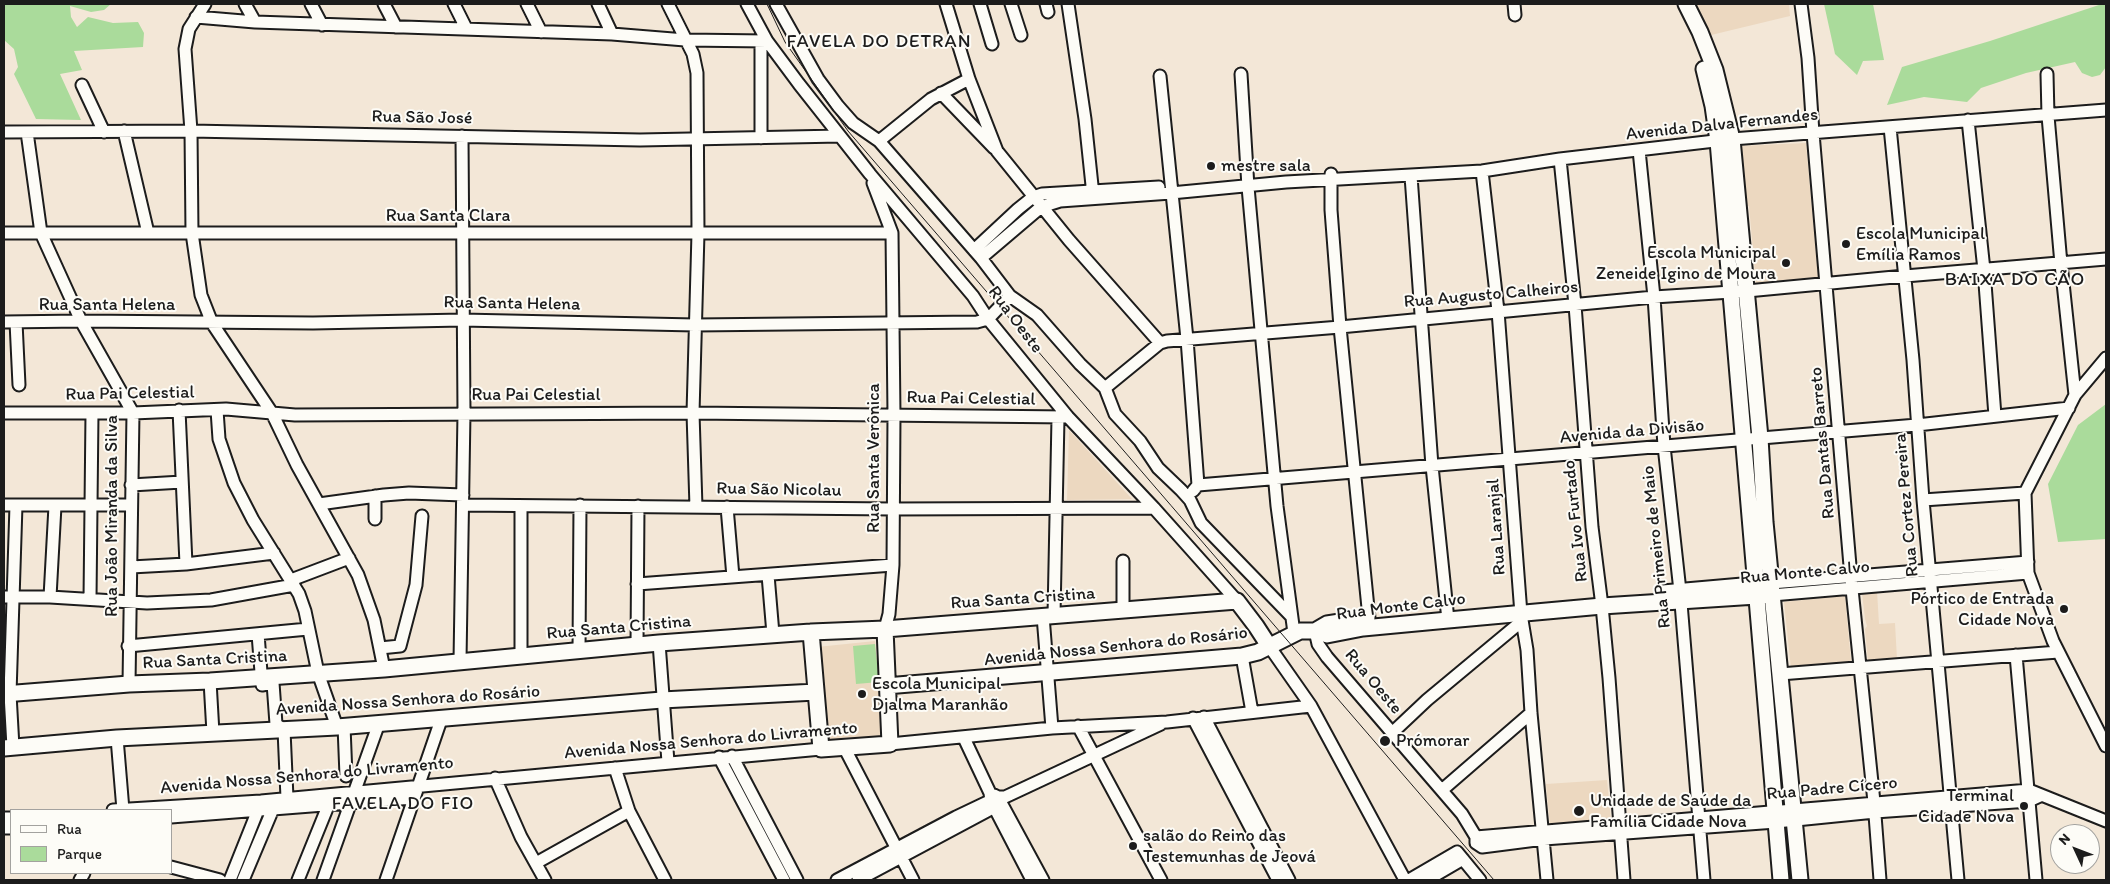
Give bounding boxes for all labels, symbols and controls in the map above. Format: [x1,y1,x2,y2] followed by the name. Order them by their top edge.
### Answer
[784,31,974,53] district label: FAVELA DO DETRAN
[1625,104,1819,146] street label: Avenida Dalva Fernandes
[371,106,473,130] street label: Rua São José
[1221,155,1311,177] place label: mestre sala
[1205,160,1217,172] marker: mestre sala
[386,205,510,227] street label: Rua Santa Clara
[1856,223,1985,266] place label: Escola Municipal Emília Ramos
[1840,238,1852,250] marker: Escola Municipal Emília Ramos
[1596,242,1776,284] place label: Escola Municipal Zeneide Igino de Moura
[1780,257,1792,269] marker: Escola Municipal Zeneide Igino de Moura
[1945,269,2085,291] district label: BAIXA DO CÃO
[1403,277,1579,313] street label: Rua Augusto Calheiros
[983,282,1047,358] street label: Rua Oeste
[443,292,581,316] street label: Rua Santa Helena
[39,294,175,316] street label: Rua Santa Helena
[1806,366,1840,520] street label: Rua Dantas Barreto
[65,382,195,406] street label: Rua Pai Celestial
[863,383,885,533] street label: Rua Santa Verônica
[471,384,601,406] street label: Rua Pai Celestial
[906,387,1036,411] street label: Rua Pai Celestial
[101,415,123,617] street label: Rua João Miranda da Silva
[1559,415,1705,449] street label: Avenida da Divisão
[1890,432,1924,578] street label: Rua Cortez Pereira
[1559,459,1593,583] street label: Rua Ivo Furtado
[1638,465,1676,629] street label: Rua Primeiro de Maio
[716,478,842,502] street label: Rua São Nicolau
[1483,478,1511,576] street label: Rua Laranjal
[1739,557,1871,589] street label: Rua Monte Calvo
[950,583,1096,615] street label: Rua Santa Cristina
[1335,588,1467,626] street label: Rua Monte Calvo
[1910,588,2054,630] place label: Pórtico de Entrada Cidade Nova
[2058,603,2070,615] marker: Pórtico de Entrada Cidade Nova
[546,611,692,645] street label: Rua Santa Cristina
[983,622,1249,672] street label: Avenida Nossa Senhora do Rosário
[142,645,288,675] street label: Rua Santa Cristina
[1339,645,1407,719] street label: Rua Oeste
[872,673,1008,716] place label: Escola Municipal Djalma Maranhão
[275,681,541,721] street label: Avenida Nossa Senhora do Rosário
[856,688,868,700] marker: Escola Municipal Djalma Maranhão
[563,717,859,765] street label: Avenida Nossa Senhora do Livramento
[1396,730,1469,752] place label: Prómorar
[1378,734,1392,748] marker: Prómorar
[159,752,455,800] street label: Avenida Nossa Senhora do Livramento
[1766,773,1898,805] street label: Rua Padre Cícero
[1918,785,2014,828] place label: Terminal Cidade Nova
[1590,790,1751,832] place label: Unidade de Saúde da Família Cidade Nova
[330,793,476,815] district label: FAVELA DO FIO
[2018,800,2030,812] marker: Terminal Cidade Nova
[1572,804,1586,818] marker: Unidade de Saúde da Família Cidade Nova
[10,809,172,874] legend
[57,820,82,838] text: Rua
[2050,824,2100,874] north arrow
[1143,825,1316,868] place label: salão do Reino das Testemunhas de Jeová
[2055,830,2074,848] text: N
[1127,840,1139,852] marker: salão do Reino das Testemunhas de Jeová
[57,845,102,863] text: Parque

